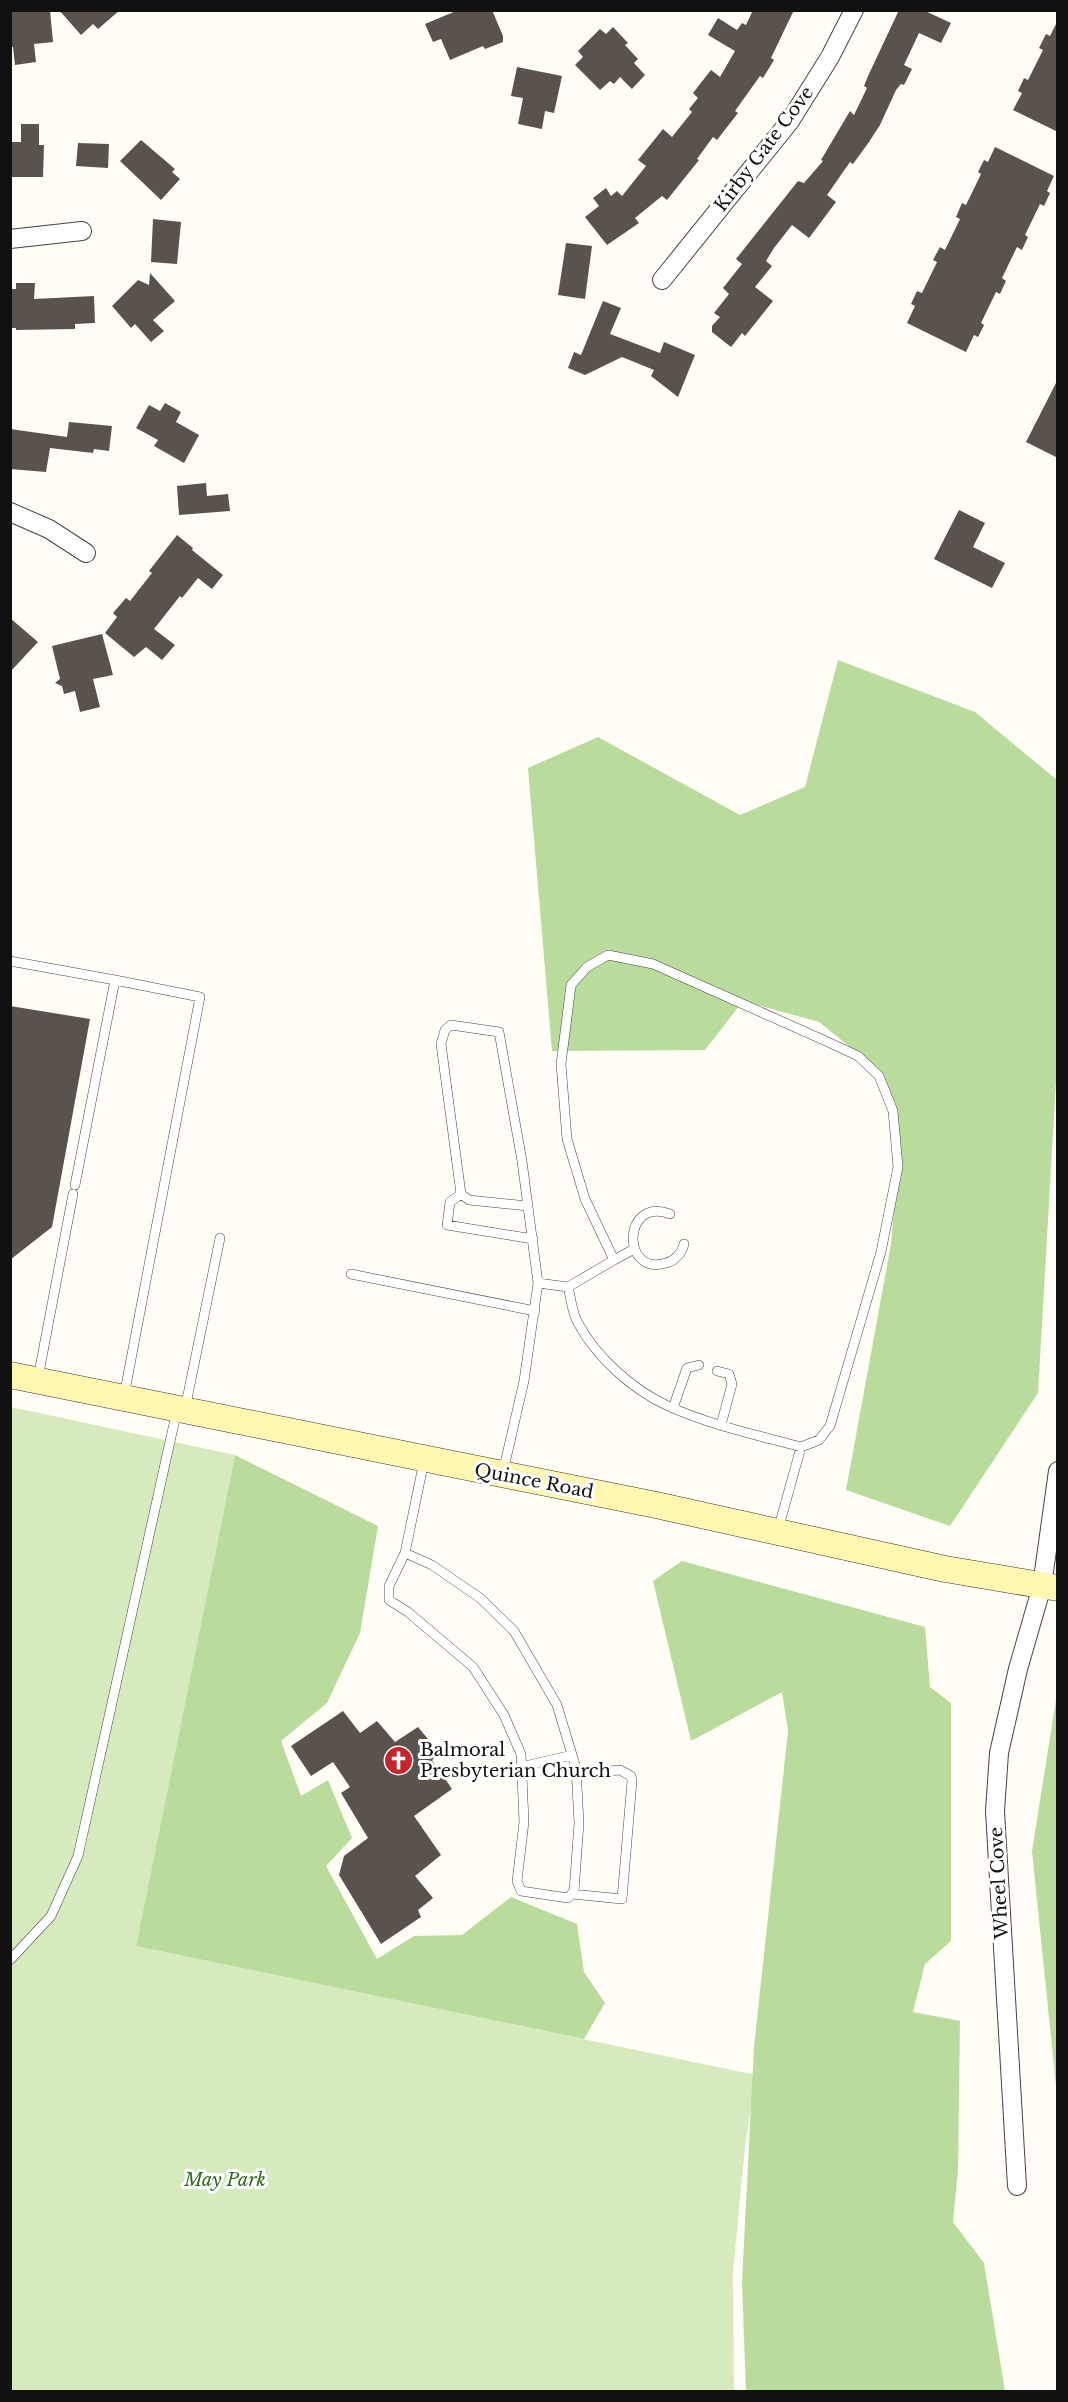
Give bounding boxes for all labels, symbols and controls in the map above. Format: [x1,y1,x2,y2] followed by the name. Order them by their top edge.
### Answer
[710,82,818,216] street label: Kirby Gate Cove
[473,1459,595,1503] street label: Quince Road
[420,1739,611,1782] place label: Balmoral Presbyterian Church
[383,1744,415,1776] church icon: Balmoral Presbyterian Church
[985,1826,1013,1941] street label: Wheel Cove
[183,2169,266,2191] park label: May Park

